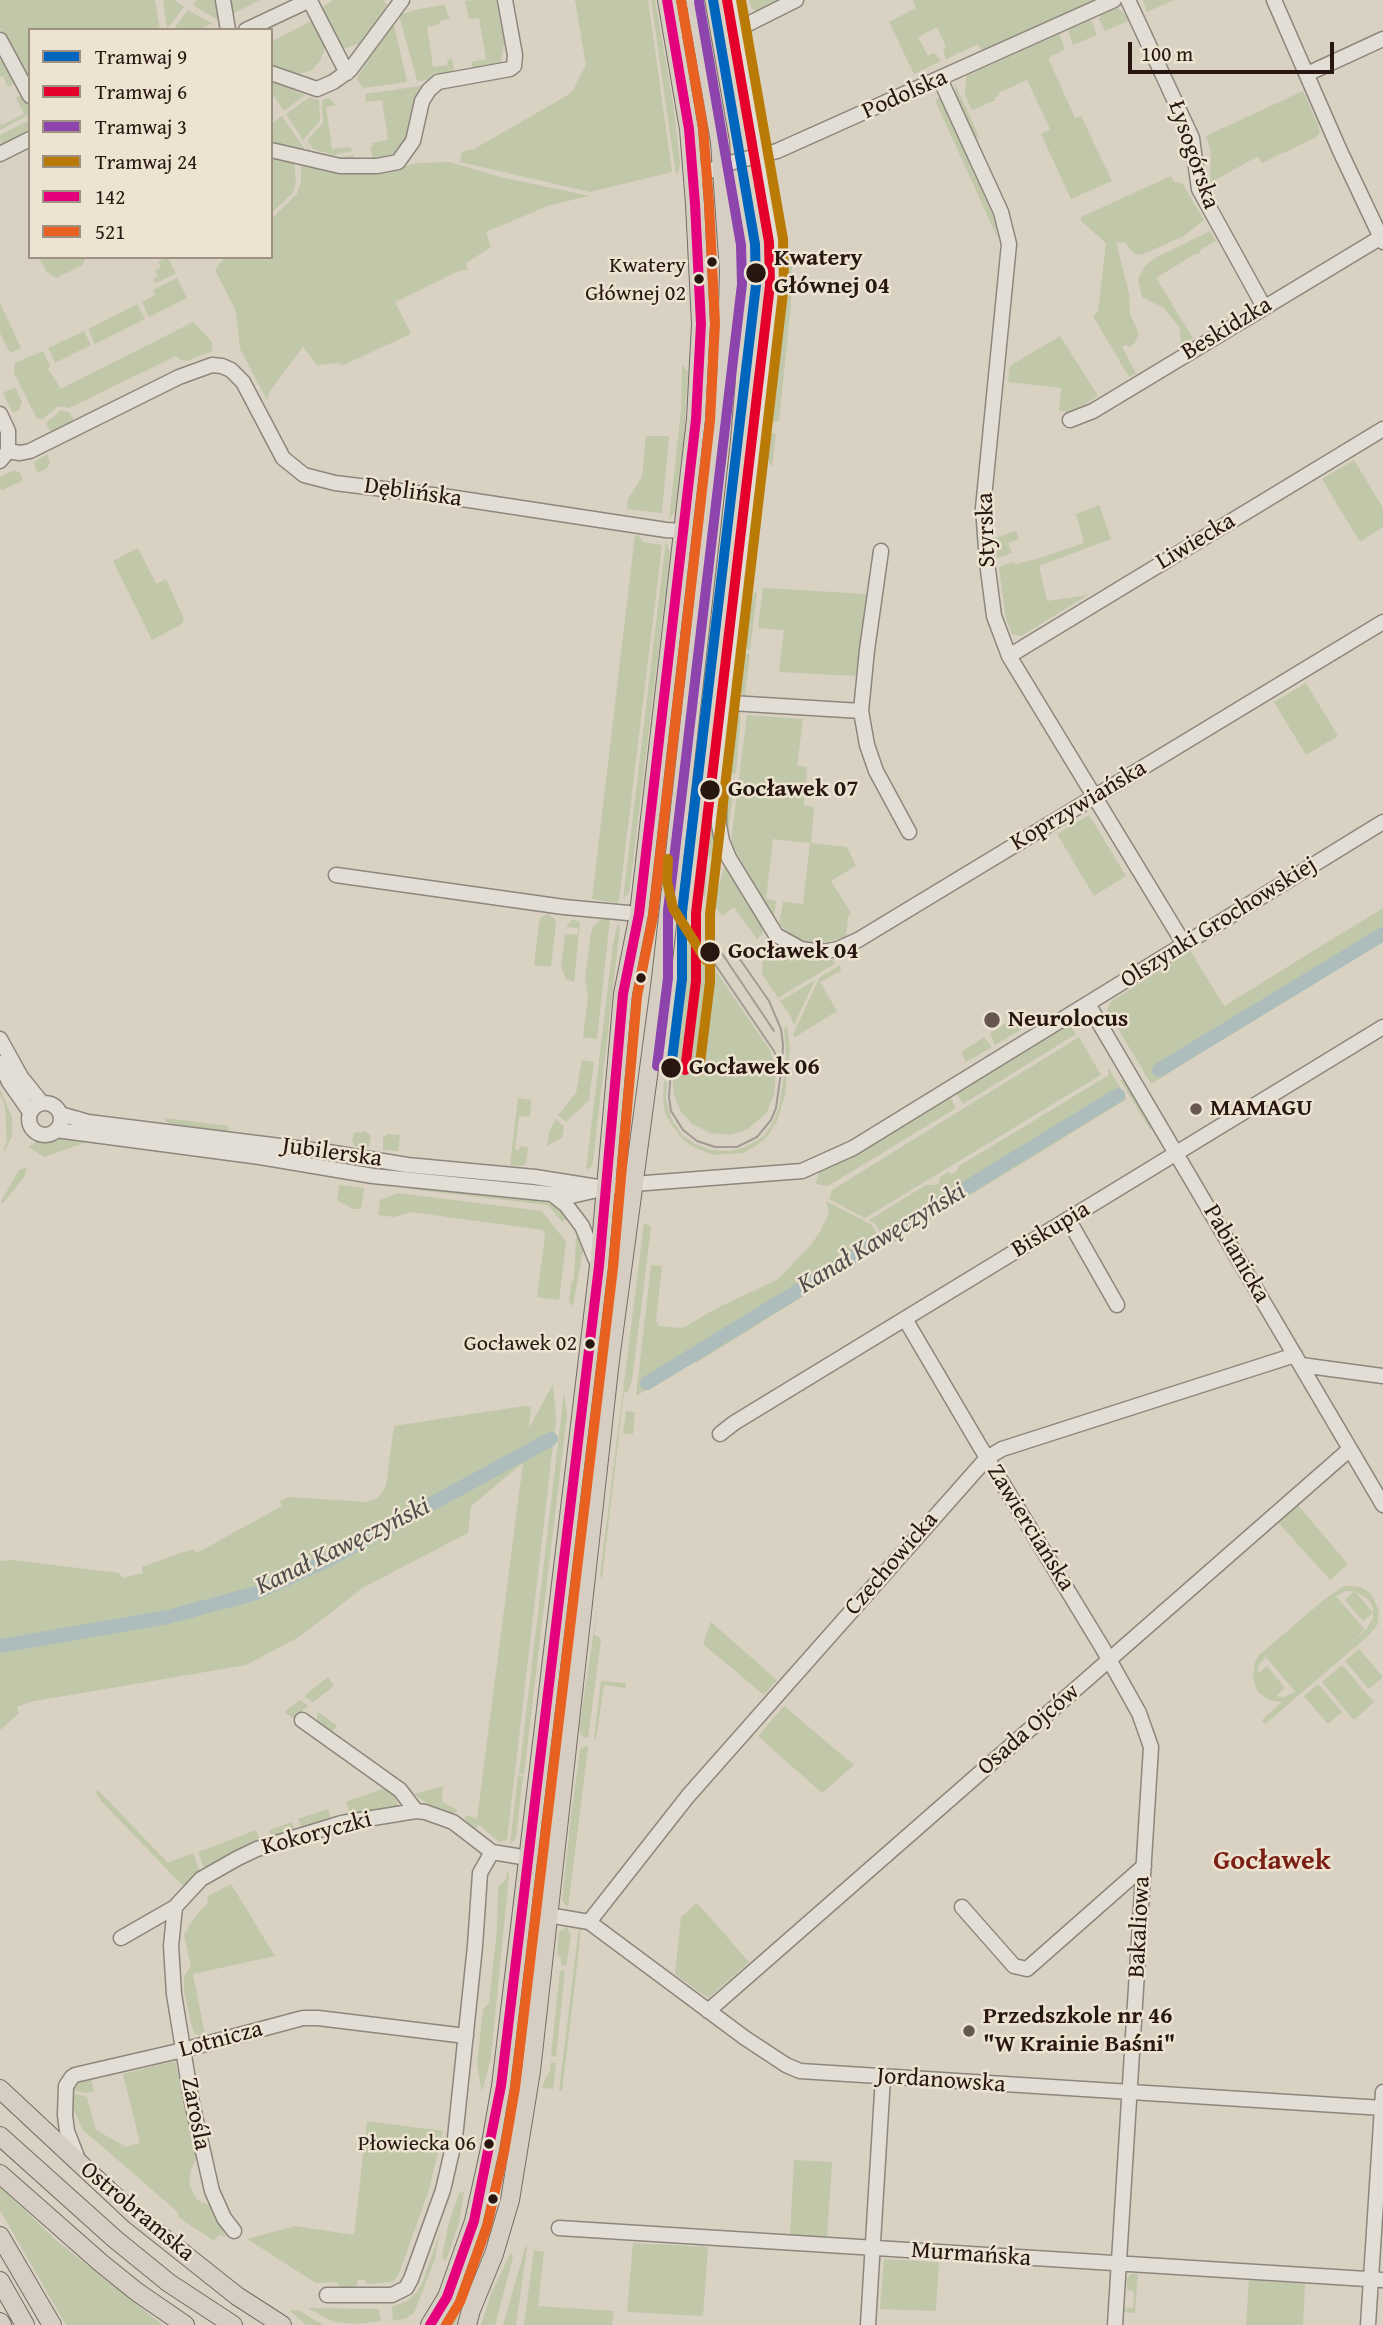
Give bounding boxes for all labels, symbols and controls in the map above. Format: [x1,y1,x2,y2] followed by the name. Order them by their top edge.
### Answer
[28,28,273,259] legend
[1131,28,1338,72] scale bar
[1141,38,1193,69] text: 100 m
[95,41,187,72] text: Tramwaj 9
[858,64,952,126] street label: Podolska
[95,76,187,107] text: Tramwaj 6
[1161,97,1225,213] street label: Łysogórska
[95,111,187,142] text: Tramwaj 3
[95,146,197,177] text: Tramwaj 24
[95,181,125,212] text: 142
[95,216,125,247] text: 521
[774,245,890,301] place label: Kwatery Głównej 04
[585,253,686,304] place label: Kwatery Głównej 02
[705,255,719,269] unlabelled marker
[744,261,768,285] marker: Kwatery Głównej 04
[692,272,706,286] marker: Kwatery Głównej 02
[1177,291,1277,367] street label: Beskidzka
[362,472,464,514] street label: Dęblińska
[971,492,1003,568] street label: Styrska
[1151,507,1241,577] street label: Liwiecka
[1006,754,1152,858] street label: Koprzywiańska
[728,776,859,804] place label: Gocławek 07
[698,778,722,802] marker: Gocławek 07
[1116,851,1322,995] street label: Olszynki Grochowskiej
[728,938,859,966] place label: Gocławek 04
[698,940,722,964] marker: Gocławek 04
[634,971,648,985] unlabelled marker
[1008,1006,1128,1034] place label: Neurolocus
[982,1010,1002,1030] marker: Neurolocus
[689,1054,820,1082] place label: Gocławek 06
[659,1056,683,1080] marker: Gocławek 06
[1210,1095,1312,1123] place label: MAMAGU
[1188,1101,1204,1117] marker: MAMAGU
[280,1132,384,1174] street label: Jubilerska
[792,1177,972,1301] water label: Kanał Kawęczyński
[1007,1195,1095,1265] street label: Biskupia
[1196,1200,1276,1308] street label: Pabianicka
[464,1331,577,1357] place label: Gocławek 02
[583,1337,597,1351] marker: Gocławek 02
[980,1460,1080,1596] street label: Zawierciańska
[251,1491,435,1603] water label: Kanał Kawęczyński
[839,1506,945,1622] street label: Czechowicka
[972,1678,1086,1782] street label: Osada Ojców
[259,1806,375,1862] street label: Kokoryczki
[1213,1845,1331,1879] district label: Gocławek
[1123,1875,1157,1979] street label: Bakaliowa
[983,2003,1175,2059] place label: Przedszkole nr 46 "W Krainie Baśni"
[176,2015,266,2065] street label: Lotnicza
[961,2023,977,2039] marker: Przedszkole nr 46 "W Krainie Baśni"
[876,2062,1006,2100] street label: Jordanowska
[174,2075,216,2153] street label: Zarośla
[358,2131,476,2157] place label: Płowiecka 06
[482,2137,496,2151] marker: Płowiecka 06
[74,2156,200,2268] street label: Ostrobramska
[486,2192,500,2206] unlabelled marker
[910,2236,1032,2274] street label: Murmańska

